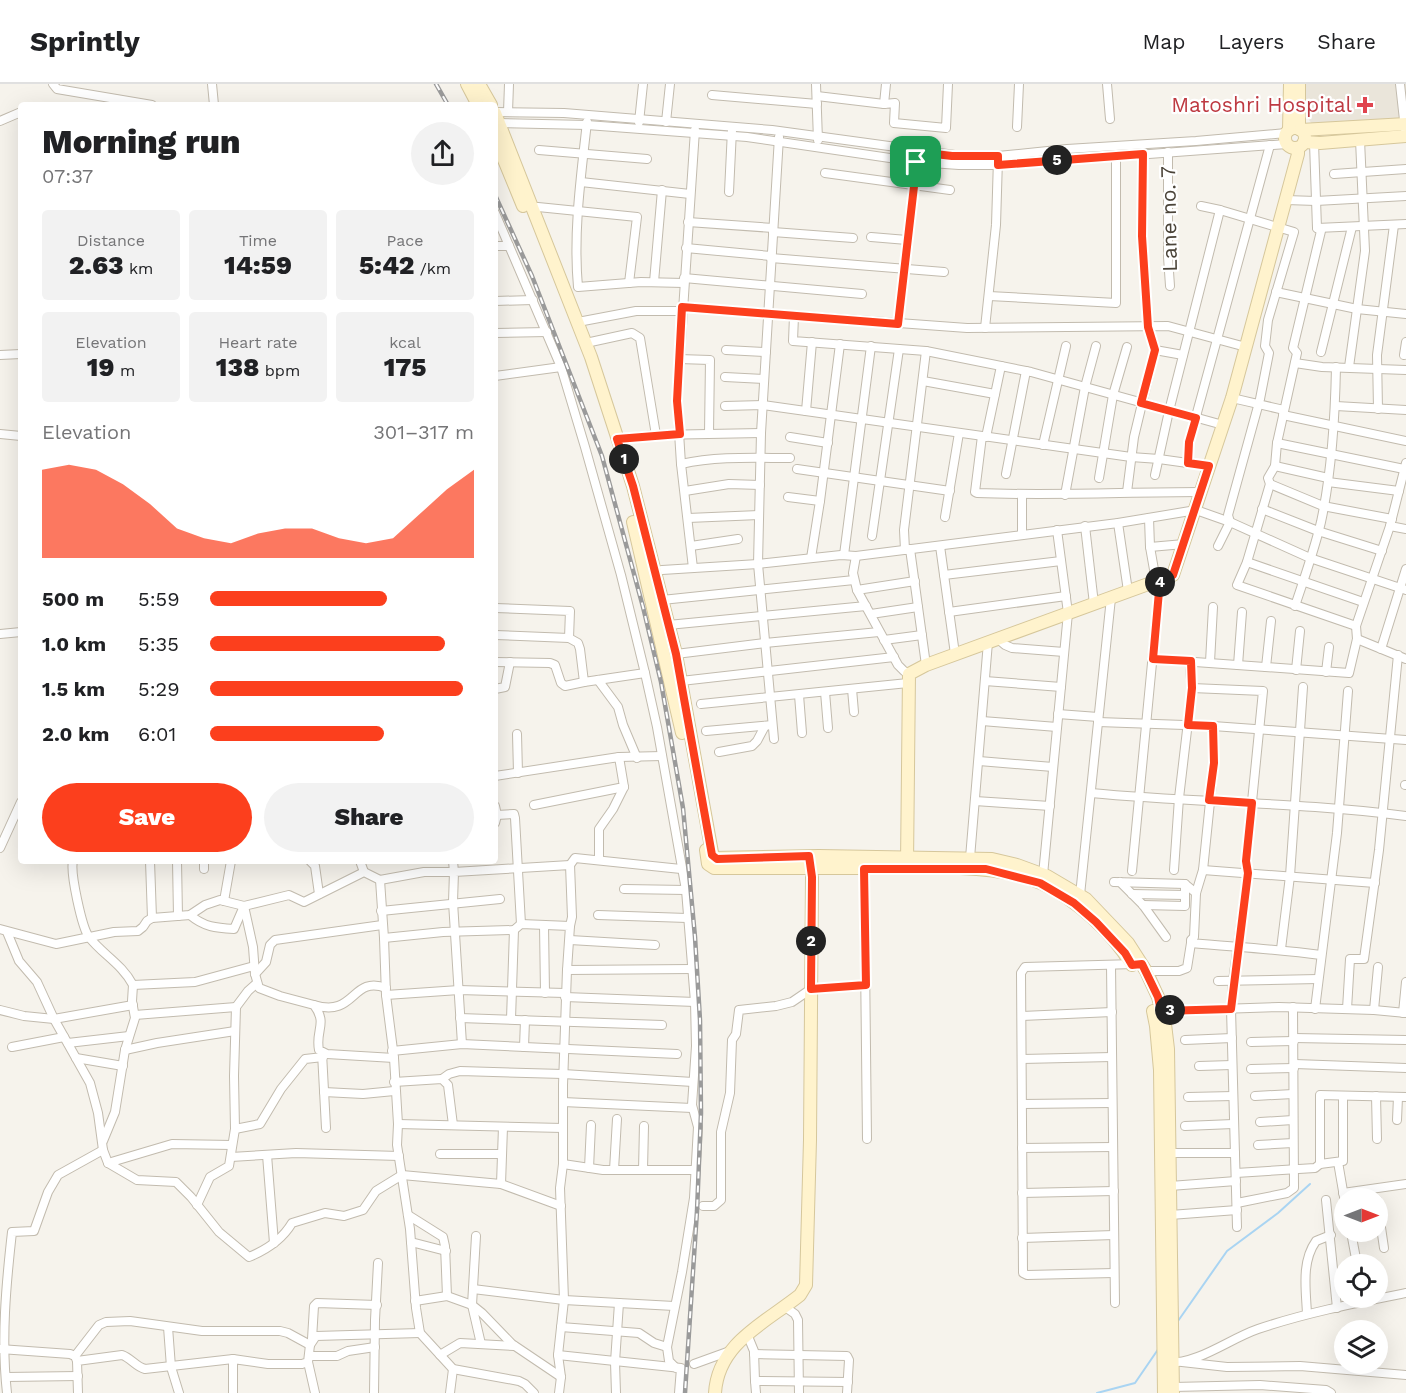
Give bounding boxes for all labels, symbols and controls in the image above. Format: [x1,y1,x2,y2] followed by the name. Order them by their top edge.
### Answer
[30,25,140,58] text: Sprintly
[1142,29,1185,54] text: Map
[1218,29,1284,54] text: Layers
[1317,29,1376,54] text: Share
[1171,92,1353,117] place label: Matoshri Hospital
[1356,96,1374,114] marker: Matoshri Hospital
[42,122,241,161] text: Morning run
[411,122,474,185] button: share
[890,136,941,187] pin
[899,145,932,178] icon: arrive
[1042,145,1072,175] pin: 5
[1052,150,1062,169] text: 5
[42,164,93,188] text: 07:37
[1155,166,1182,272] street label: Lane no. 7
[77,231,145,250] text: Distance
[239,231,277,250] text: Time
[386,231,424,250] text: Pace
[69,250,124,280] text: 2.63
[224,250,292,280] text: 14:59
[359,250,414,280] text: 5:42
[124,259,153,278] text: km
[414,259,451,278] text: /km
[75,333,147,352] text: Elevation
[218,333,298,352] text: Heart rate
[389,333,421,352] text: kcal
[87,352,114,382] text: 19
[216,352,259,382] text: 138
[384,352,426,382] text: 175
[114,361,135,380] text: m
[259,361,300,380] text: bpm
[42,420,131,444] text: Elevation
[373,420,474,444] text: 301–317 m
[609,444,639,474] pin: 1
[621,449,627,468] text: 1
[1145,567,1175,597] pin: 4
[1155,572,1165,591] text: 4
[42,587,104,611] text: 500 m
[138,587,180,611] text: 5:59
[42,632,106,656] text: 1.0 km
[138,632,179,656] text: 5:35
[42,677,105,701] text: 1.5 km
[138,677,180,701] text: 5:29
[42,722,109,746] text: 2.0 km
[138,722,176,746] text: 6:01
[42,783,252,852] button: Save
[264,783,474,852] button: Share
[796,926,826,956] pin: 2
[806,931,816,950] text: 2
[1155,995,1185,1025] pin: 3
[1165,1000,1175,1019] text: 3
[1334,1188,1388,1242] north arrow
[1334,1188,1388,1374] map controls
[1334,1254,1388,1308] button: locate
[1334,1320,1388,1374] button: layers

